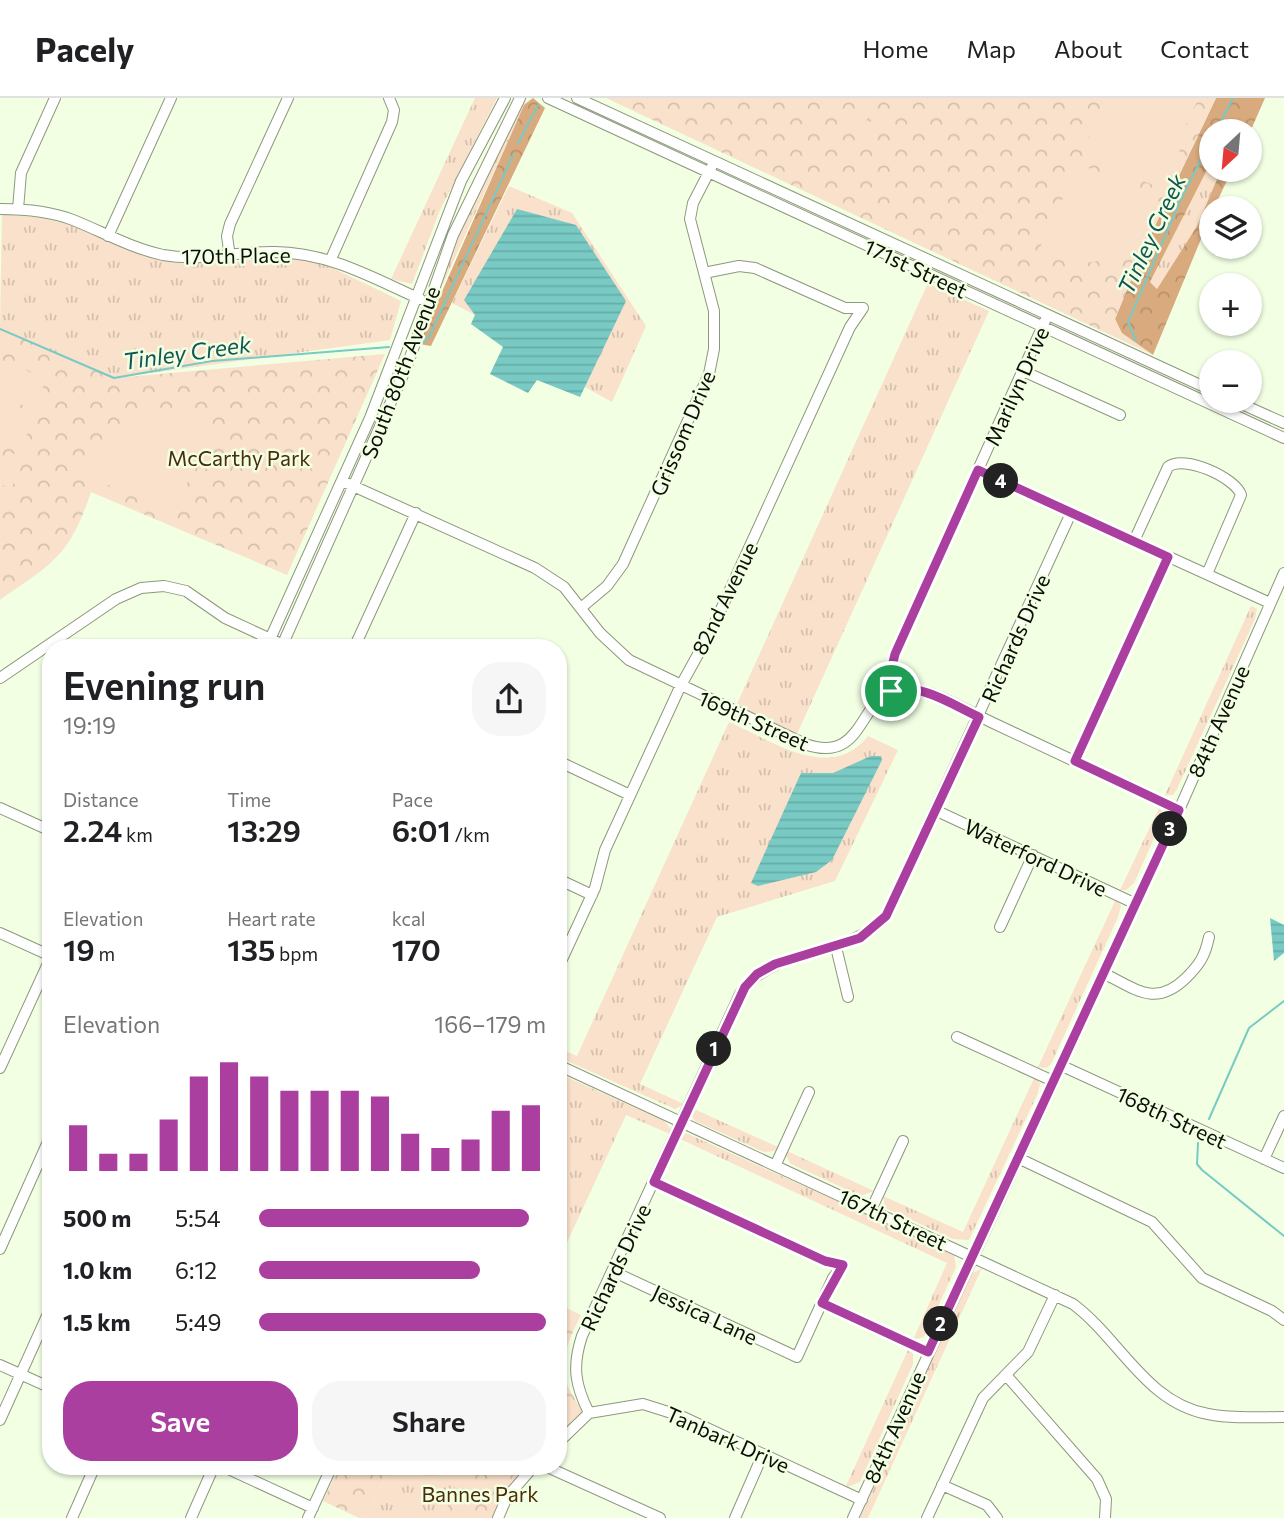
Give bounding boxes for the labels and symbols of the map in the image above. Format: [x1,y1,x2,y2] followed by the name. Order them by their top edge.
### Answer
[1199,119,1262,182] north arrow
[1111,169,1191,298] water label: Tinley Creek
[861,233,971,303] street label: 171st Street
[181,242,291,268] street label: 170th Place
[356,282,444,462] street label: South 80th Avenue
[979,323,1053,449] street label: Marilyn Drive
[121,329,253,375] water label: Tinley Creek
[644,366,720,500] street label: Grissom Drive
[167,445,311,470] park label: McCarthy Park
[984,464,1018,498] pin: 4
[686,537,762,659] street label: 82nd Avenue
[976,570,1054,706] street label: Richards Drive
[861,661,921,721] pin
[1182,661,1254,781] street label: 84th Avenue
[695,685,813,755] street label: 169th Street
[1152,812,1188,846] pin: 3
[961,813,1111,901] street label: Waterford Drive
[696,1032,732,1066] pin: 1
[1113,1081,1231,1153] street label: 168th Street
[835,1183,951,1255] street label: 167th Street
[575,1199,655,1335] street label: Richards Drive
[648,1279,762,1349] street label: Jessica Lane
[923,1306,958,1342] pin: 2
[858,1367,930,1487] street label: 84th Avenue
[662,1401,794,1477] street label: Tanbark Drive
[421,1481,539,1506] park label: Bannes Park

